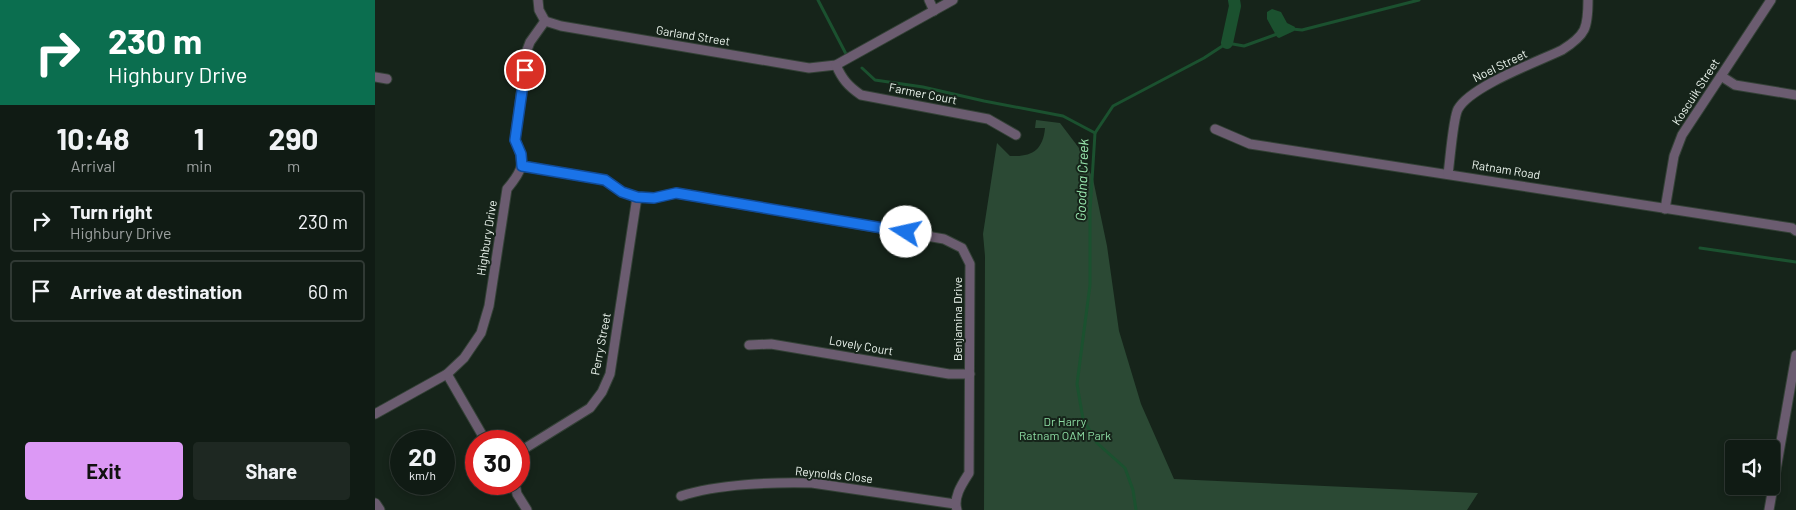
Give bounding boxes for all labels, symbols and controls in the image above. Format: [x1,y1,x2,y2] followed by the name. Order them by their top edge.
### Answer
[108,19,202,61] text: 230 m
[25,20,90,85] icon: right
[655,22,731,48] street label: Garland Street
[1470,46,1529,84] street label: Noel Street
[504,49,546,91] pin
[511,56,539,84] icon: arrive
[1668,56,1722,127] street label: Koscuik Street
[108,61,248,87] text: Highbury Drive
[888,80,958,106] street label: Farmer Court
[57,120,130,156] text: 10:48
[194,120,204,156] text: 1
[269,120,318,156] text: 290
[1072,138,1091,221] water label: Goodna Creek
[71,156,115,175] text: Arrival
[186,156,212,175] text: min
[287,156,300,175] text: m
[1471,157,1541,181] street label: Ratnam Road
[473,199,499,277] street label: Highbury Drive
[70,200,152,223] text: Turn right
[879,205,931,257] position arrow
[27,207,55,235] icon: right
[298,210,348,233] text: 230 m
[70,223,172,242] text: Highbury Drive
[27,277,55,305] icon: arrive
[950,277,964,361] street label: Benjamina Drive
[70,280,242,303] text: Arrive at destination
[308,280,348,303] text: 60 m
[587,312,613,376] street label: Perry Street
[828,332,894,358] street label: Lovely Court
[1019,414,1111,442] park label: Dr Harry Ratnam OAM Park
[465,430,530,495] speed limit sign: 30
[1725,440,1780,495] map controls
[1725,440,1780,495] button: sound
[408,441,437,471] text: 20
[25,442,183,500] button: Exit
[193,442,350,500] button: Share
[794,463,874,485] street label: Reynolds Close
[409,468,436,482] text: km/h

